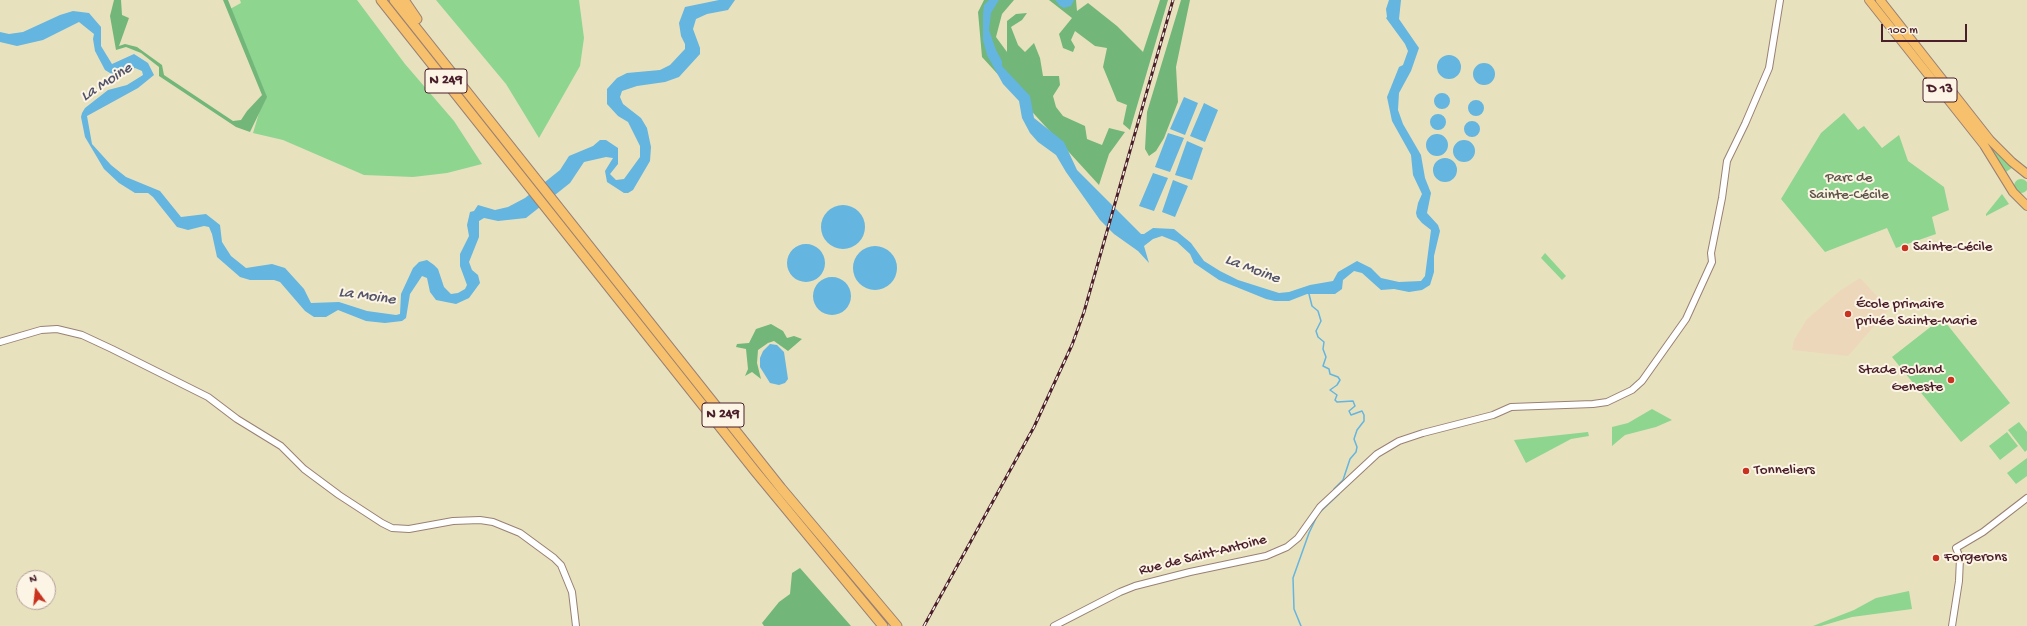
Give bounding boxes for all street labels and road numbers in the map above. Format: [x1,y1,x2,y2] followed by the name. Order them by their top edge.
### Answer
[425,69,467,93] road number: N 249
[1923,78,1957,102] road number: D 13
[702,403,744,427] road number: N 249
[1137,531,1269,581] street label: Rue de Saint-Antoine

